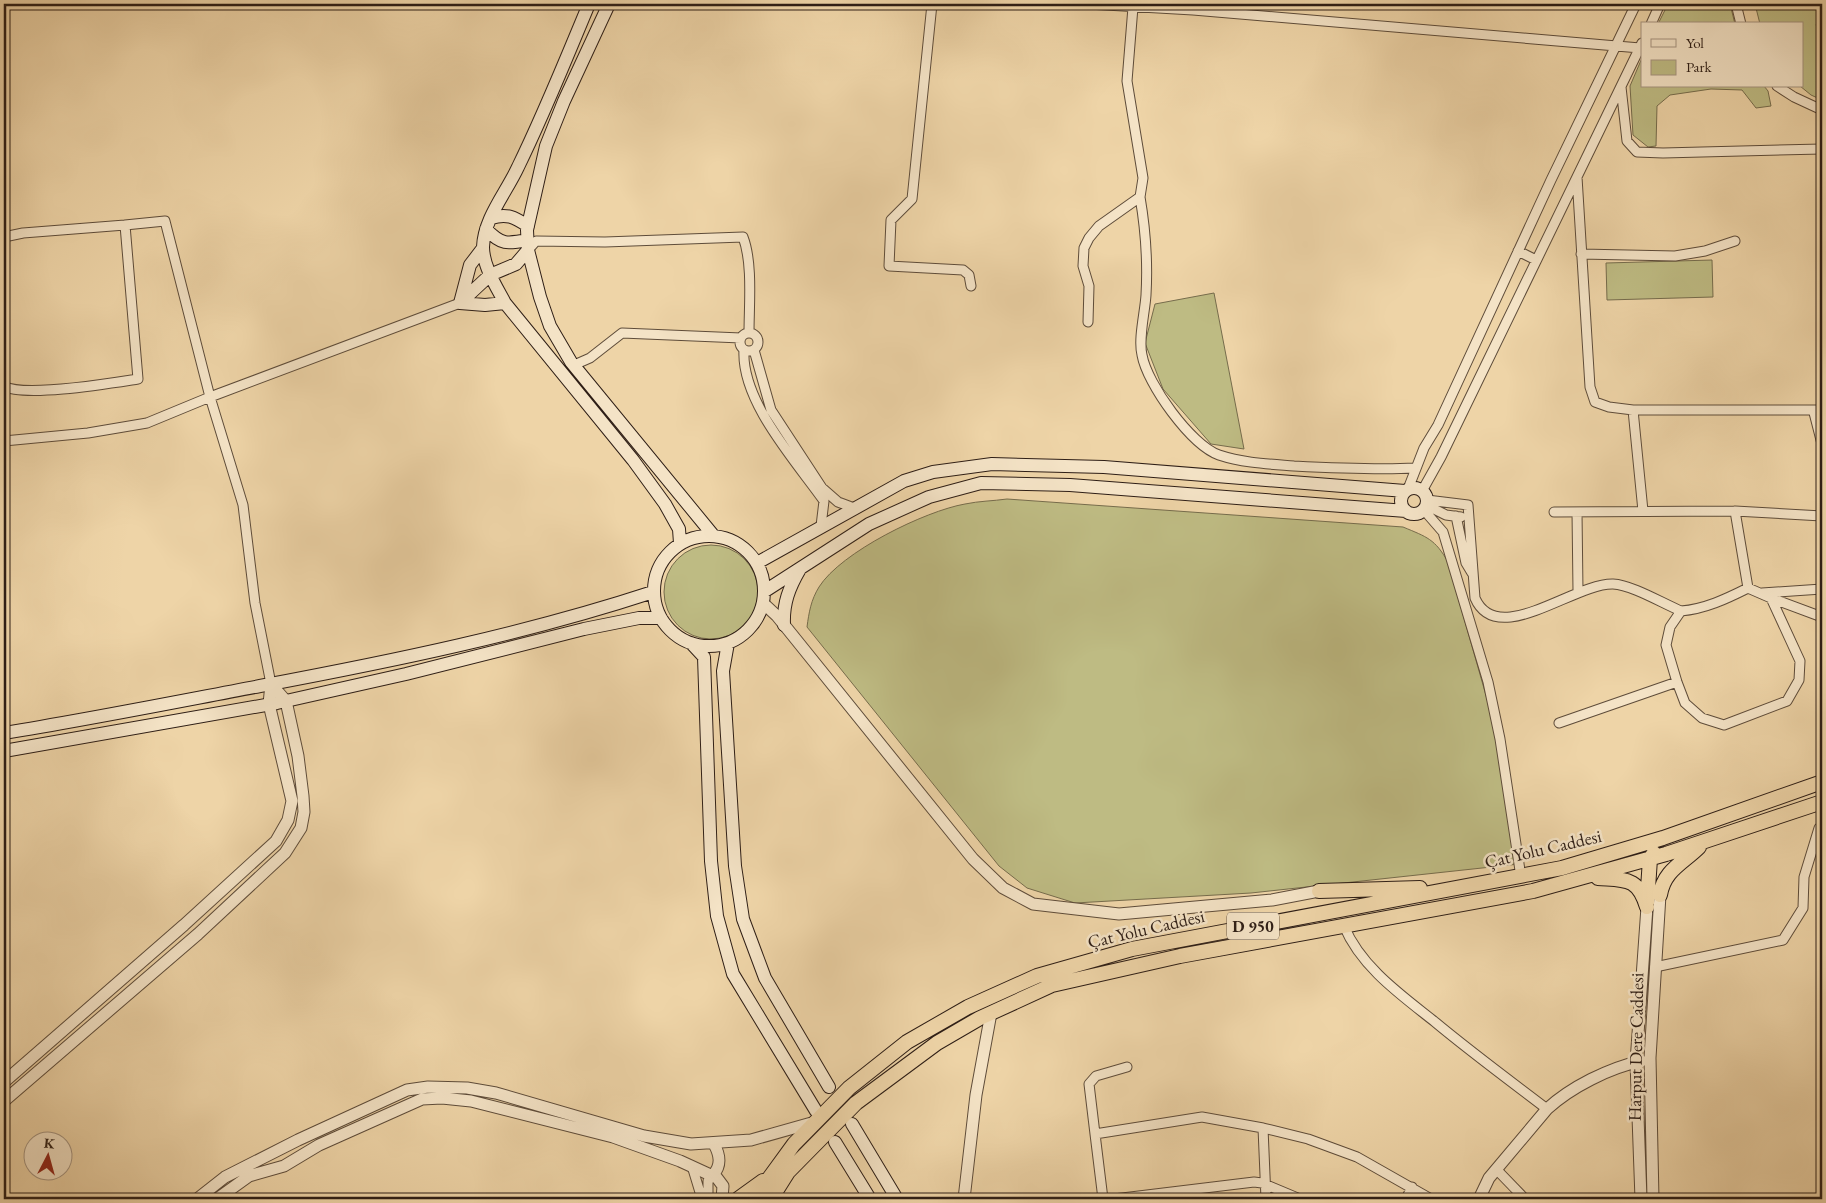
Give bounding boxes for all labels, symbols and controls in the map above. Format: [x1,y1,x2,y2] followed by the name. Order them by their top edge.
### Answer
[1641,22,1804,88] legend
[1686,33,1704,52] text: Yol
[1686,57,1713,76] text: Park
[1482,824,1604,873] street label: Çat Yolu Caddesi
[1085,904,1207,953] street label: Çat Yolu Caddesi
[1227,912,1279,939] road number: D 950
[1623,972,1648,1121] street label: Harput Dere Caddesi
[22,1130,72,1180] north arrow
[43,1134,56,1153] text: K

